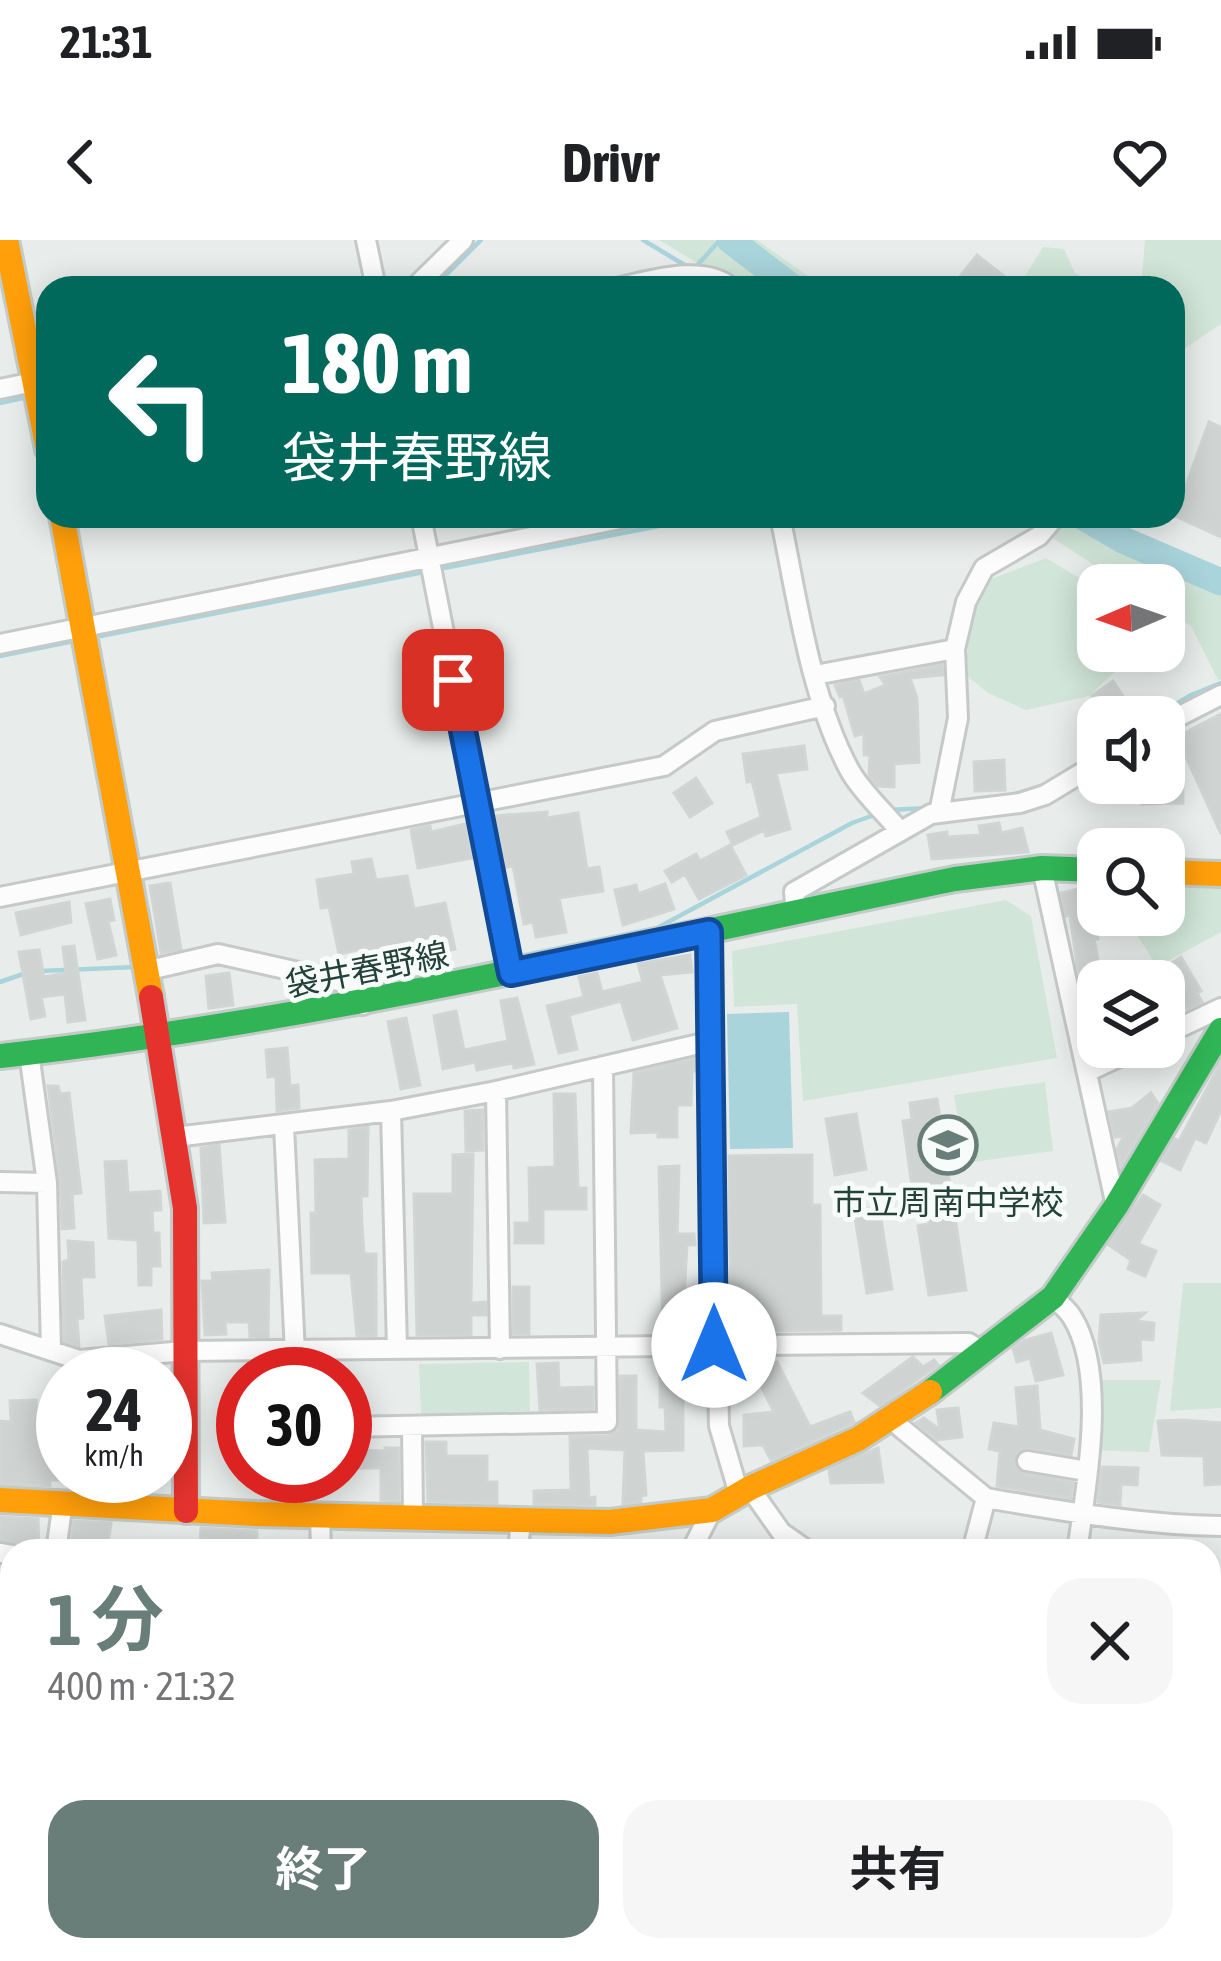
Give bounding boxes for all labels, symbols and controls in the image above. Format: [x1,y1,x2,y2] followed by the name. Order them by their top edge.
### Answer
[60,16,153,68] text: 21:31
[48,129,114,195] icon: back
[1107,129,1173,195] icon: heart
[562,132,659,193] text: Drivr
[282,315,472,411] text: 180 m
[84,324,240,480] icon: left
[282,427,552,488] text: 袋井春野線
[1077,564,1185,672] north arrow
[1077,564,1185,1068] map controls
[402,629,504,731] pin
[420,647,486,713] icon: arrive
[1077,696,1185,804] button: sound
[1077,828,1185,936] button: search
[282,935,452,1003] street label: 袋井春野線
[1077,960,1185,1068] button: layers
[917,1114,979,1176] school or university icon: 市立周南中学校
[833,1183,1064,1221] place label: 市立周南中学校
[651,1282,777,1408] position arrow
[216,1347,372,1503] speed limit sign: 30
[86,1375,142,1444] text: 24
[84,1438,144,1472] text: km/h
[48,1578,164,1660] text: 1 分
[1047,1578,1173,1704] button: close
[48,1664,236,1708] text: 400 m · 21:32
[48,1800,599,1938] button: 終了
[623,1800,1173,1938] button: 共有

